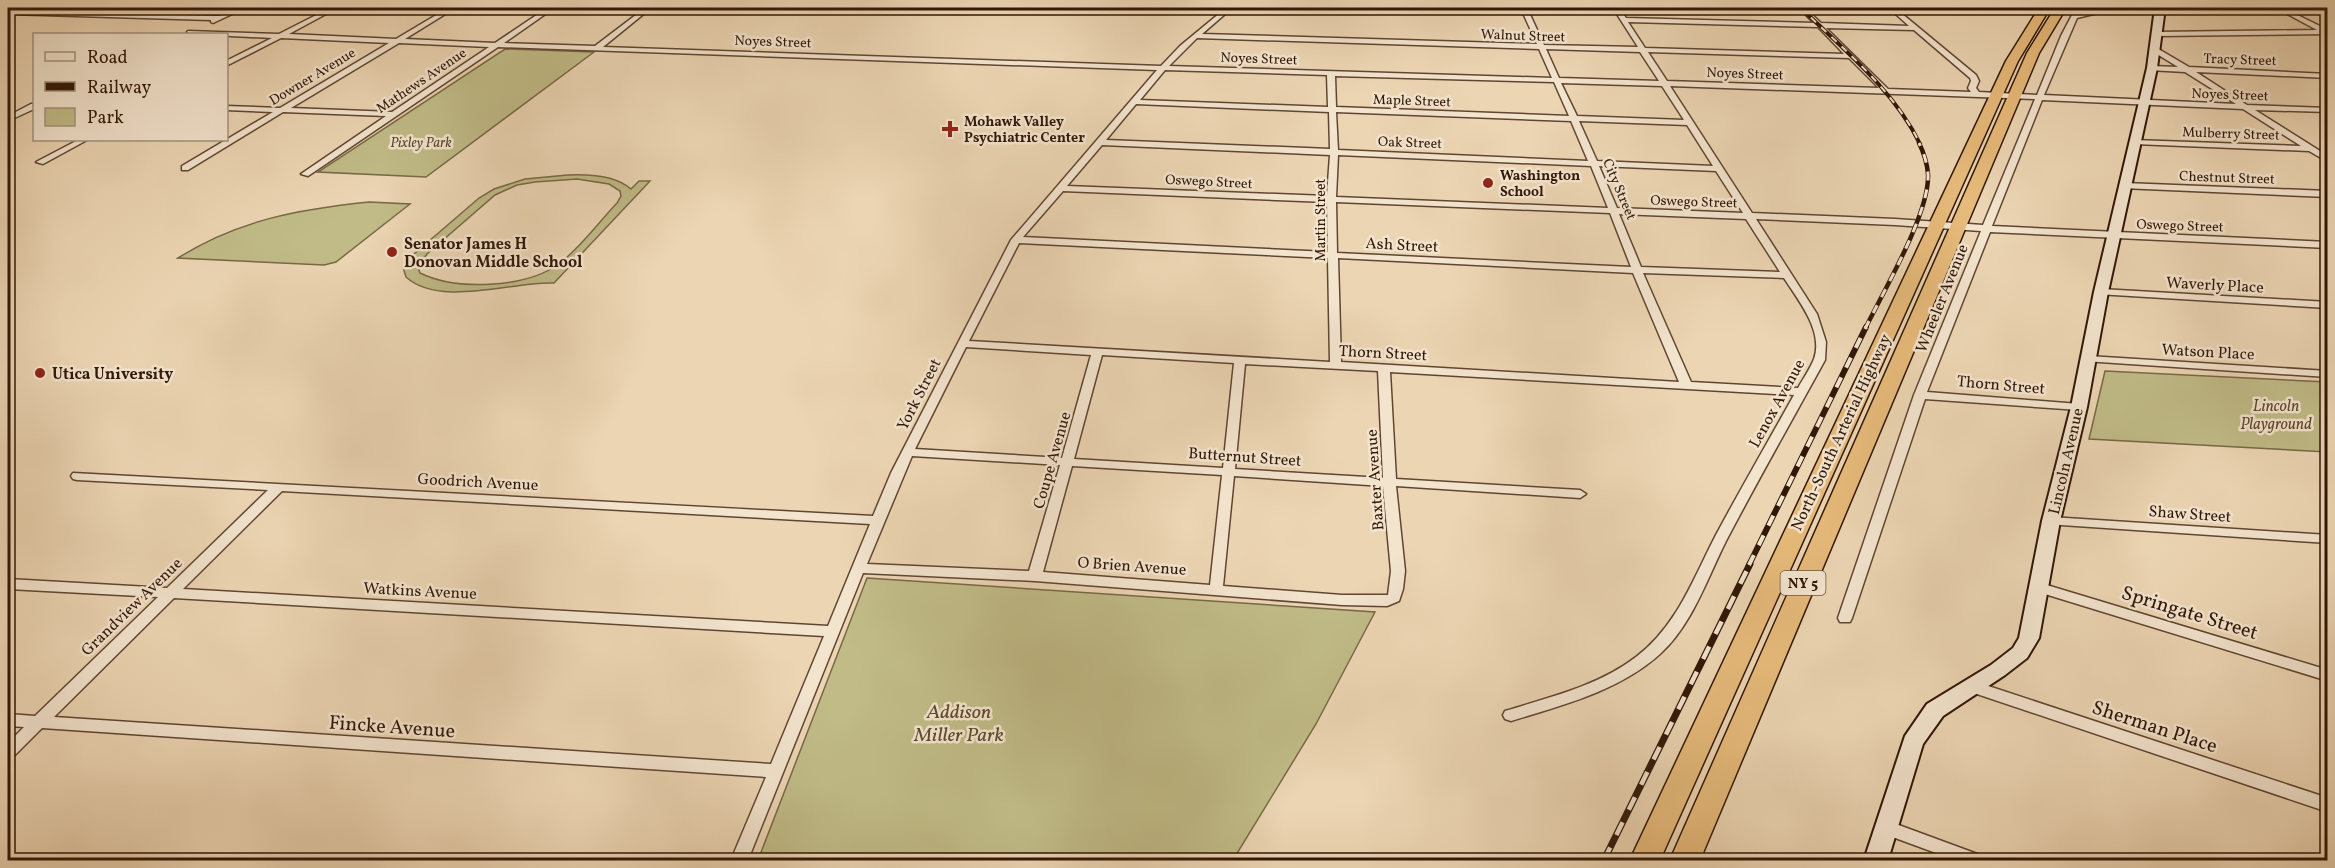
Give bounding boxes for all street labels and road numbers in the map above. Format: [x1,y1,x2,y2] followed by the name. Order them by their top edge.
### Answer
[1480,26,1566,47] street label: Walnut Street
[734,32,812,53] street label: Noyes Street
[266,44,360,111] street label: Downer Avenue
[373,44,471,118] street label: Mathews Avenue
[1220,49,1298,70] street label: Noyes Street
[2203,50,2277,71] street label: Tracy Street
[1706,64,1784,85] street label: Noyes Street
[2191,85,2269,106] street label: Noyes Street
[1373,91,1451,112] street label: Maple Street
[2182,123,2280,146] street label: Mulberry Street
[1377,133,1443,154] street label: Oak Street
[1597,156,1640,223] street label: City Street
[2179,167,2275,190] street label: Chestnut Street
[1165,171,1253,194] street label: Oswego Street
[1312,178,1331,261] street label: Martin Street
[1650,191,1738,214] street label: Oswego Street
[2136,215,2224,238] street label: Oswego Street
[1365,233,1439,259] street label: Ash Street
[1911,241,1975,356] street label: Wheeler Avenue
[2165,272,2264,300] street label: Waverly Place
[1786,331,1897,535] street label: North-South Arterial Highway
[2161,340,2255,366] street label: Watson Place
[1338,341,1428,367] street label: Thorn Street
[892,355,947,435] street label: York Street
[1744,356,1811,452] street label: Lenox Avenue
[1956,371,2046,401] street label: Thorn Street
[2044,406,2090,517] street label: Lincoln Avenue
[1029,409,1077,512] street label: Coupe Avenue
[1361,429,1391,531] street label: Baxter Avenue
[1187,443,1303,473] street label: Butternut Street
[417,469,539,497] street label: Goodrich Avenue
[2148,501,2232,529] street label: Shaw Street
[1077,552,1187,582] street label: O Brien Avenue
[77,553,188,662] street label: Grandview Avenue
[1780,571,1826,595] road number: NY 5
[363,578,477,606] street label: Watkins Avenue
[2118,580,2261,648] street label: Springate Street
[2088,694,2221,761] street label: Sherman Place
[328,710,456,746] street label: Fincke Avenue

